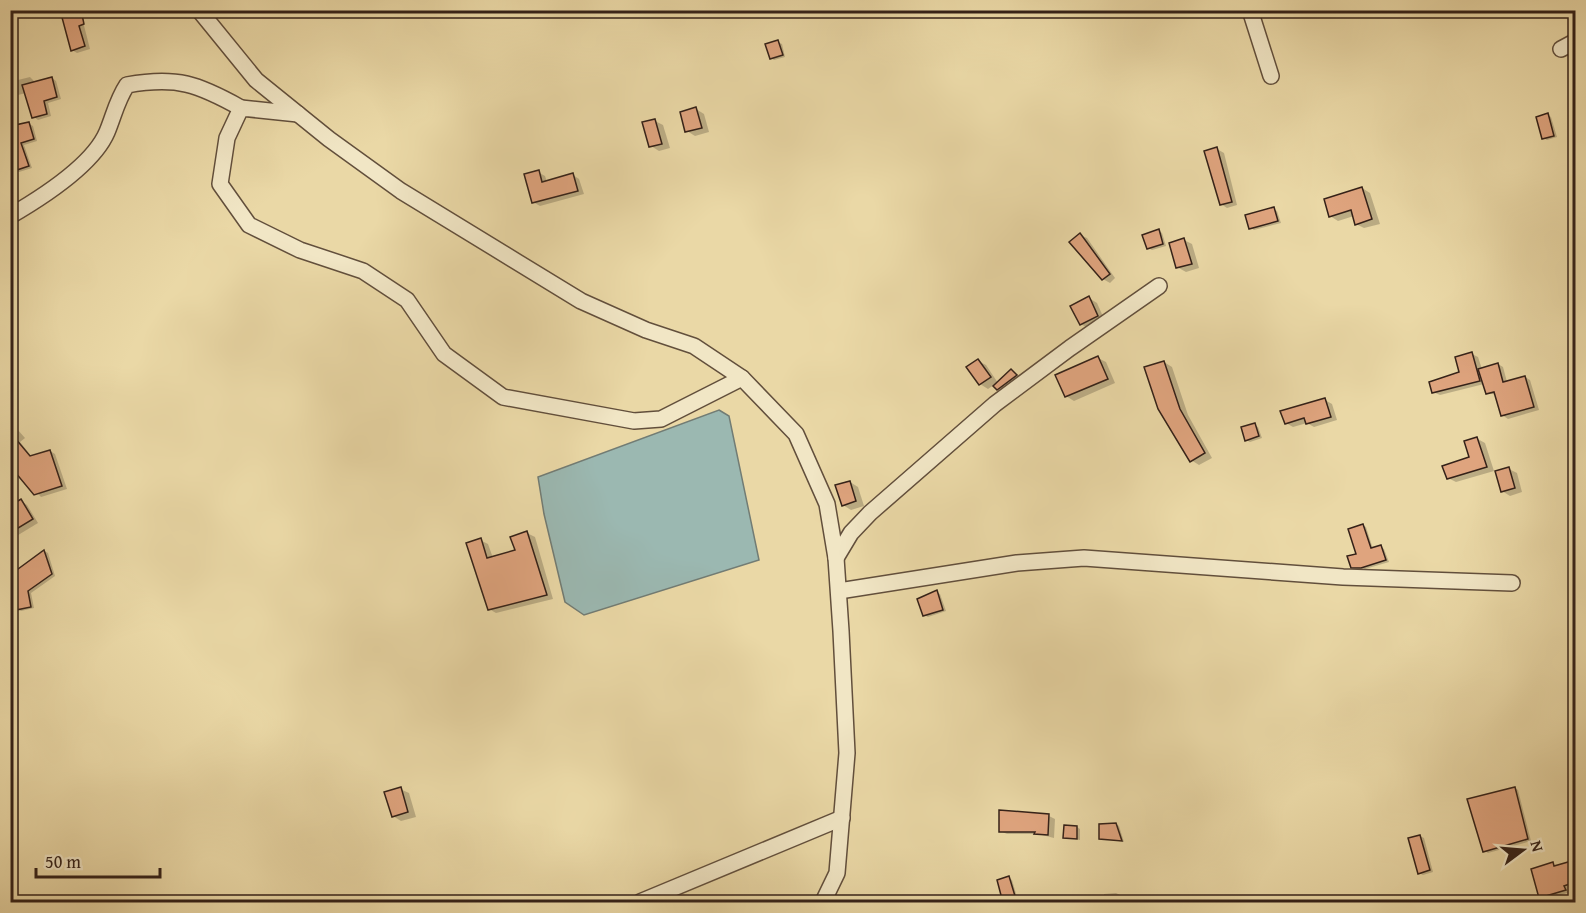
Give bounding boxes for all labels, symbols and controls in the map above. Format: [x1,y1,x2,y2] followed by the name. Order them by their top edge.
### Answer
[1493,820,1553,880] north arrow
[1524,837,1551,855] text: N
[36,841,160,879] scale bar
[45,848,81,875] text: 50 m

